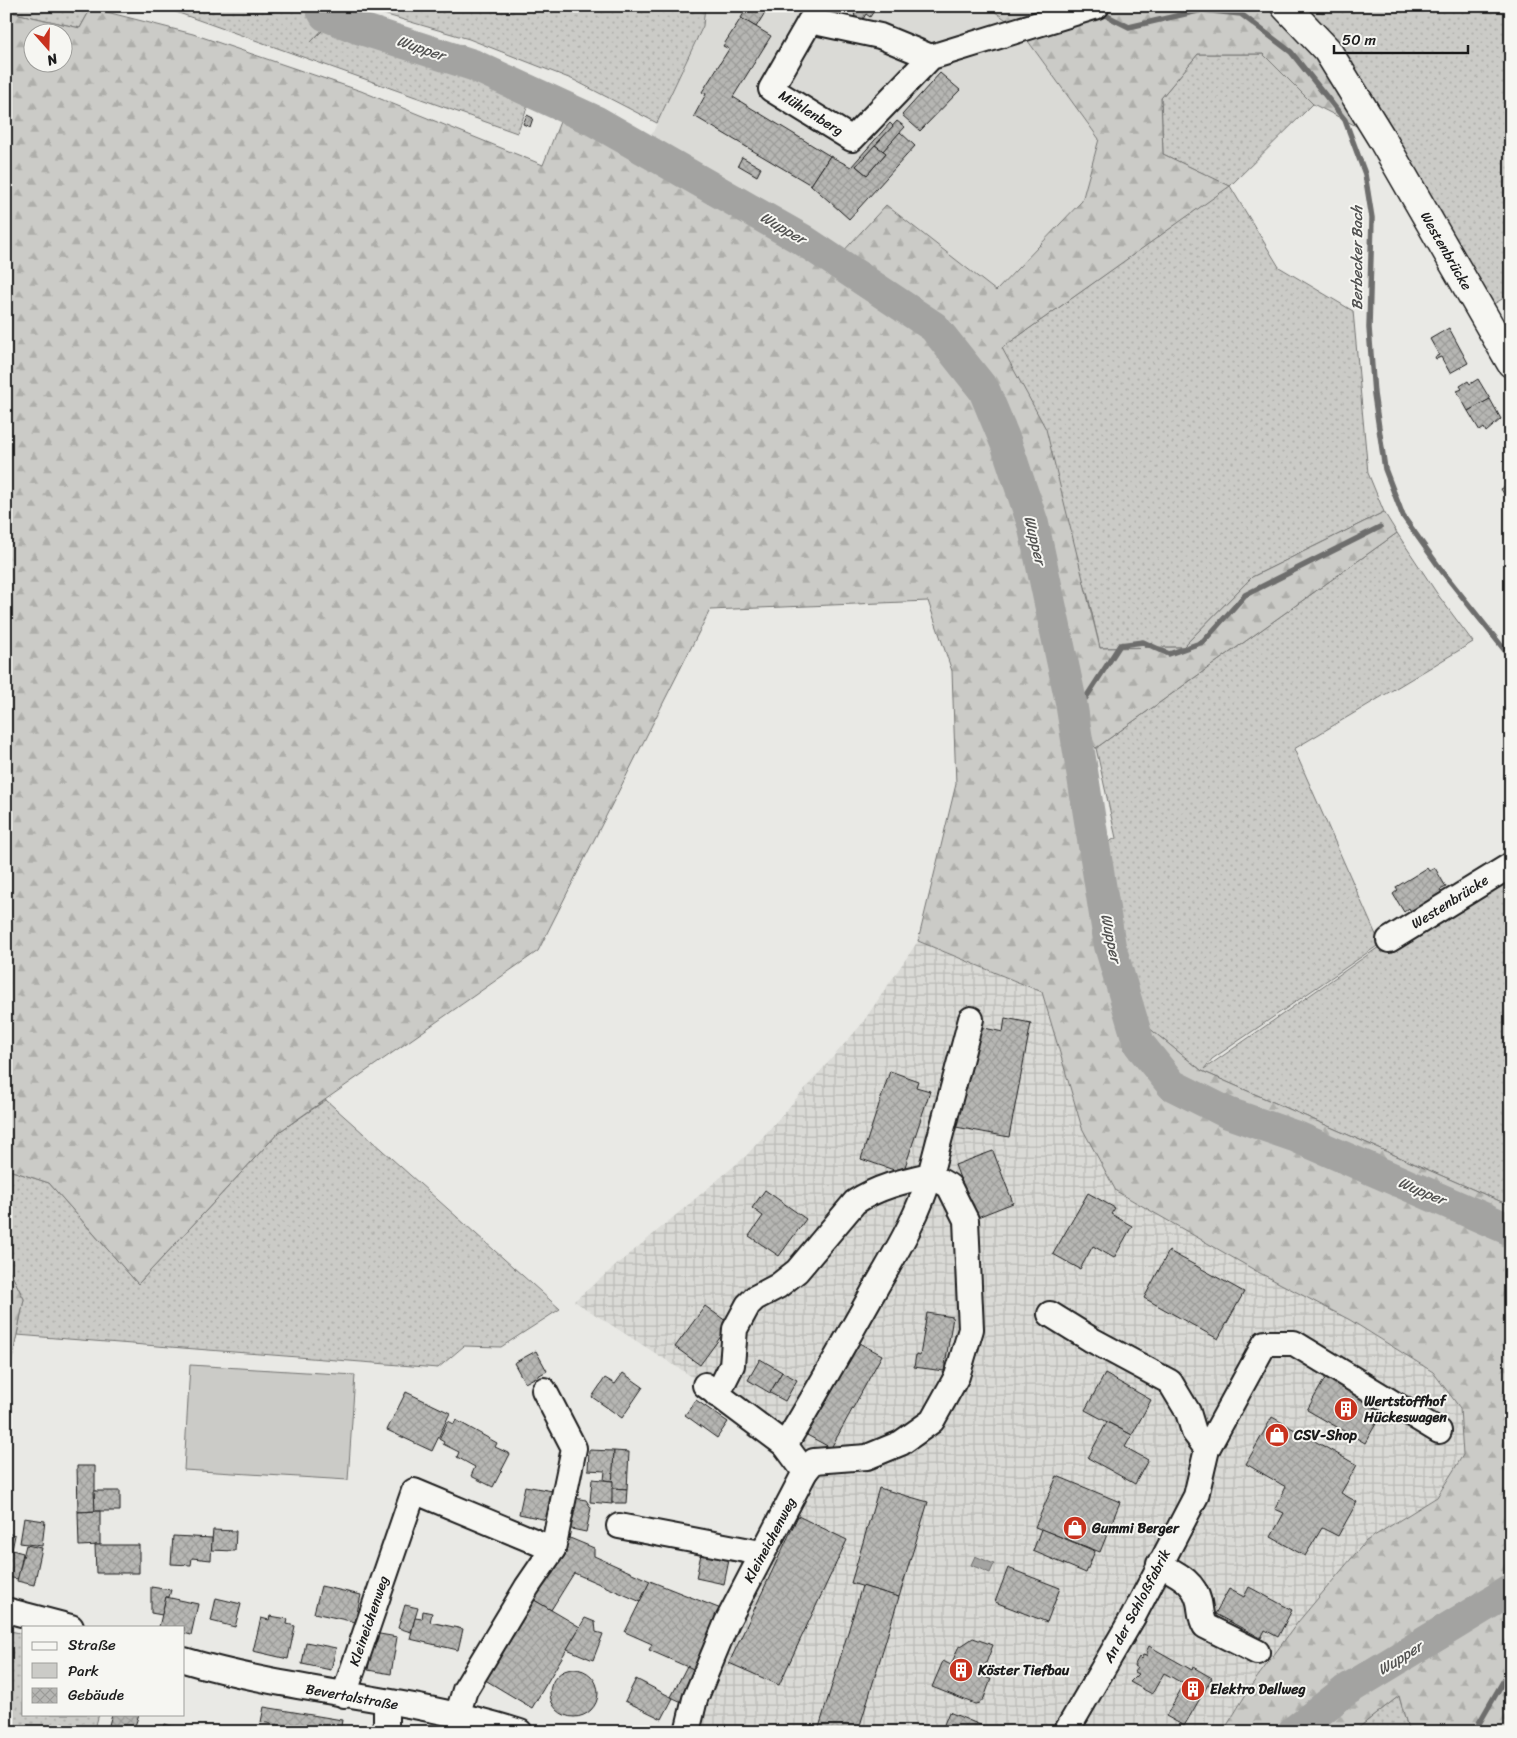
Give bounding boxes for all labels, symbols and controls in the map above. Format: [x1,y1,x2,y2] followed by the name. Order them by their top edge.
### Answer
[22,22,72,72] north arrow
[1334,22,1468,54] scale bar
[1342,27,1377,53] text: 50 m
[393,28,451,69] water label: Wupper
[43,46,62,73] text: N
[774,83,848,143] street label: Mühlenberg
[755,204,813,253] water label: Wupper
[1344,205,1370,310] water label: Berbecker Bach
[1413,207,1479,295] street label: Westenbrücke
[1016,513,1054,570] water label: Wupper
[1406,868,1494,936] street label: Westenbrücke
[1093,911,1129,968] water label: Wupper
[1394,1169,1452,1214] water label: Wupper
[1363,1389,1447,1430] place label: Wertstoffhof Hückeswagen
[1333,1396,1359,1422] building icon: Wertstoffhof Hückeswagen
[1264,1422,1290,1448] shop icon: CSV-Shop
[1293,1423,1358,1448] place label: CSV-Shop
[737,1493,803,1587] street label: Kleineichenweg
[1062,1515,1088,1541] shop icon: Gummi Berger
[1091,1516,1180,1541] place label: Gummi Berger
[1096,1544,1178,1668] street label: An der Schloßfabrik
[342,1572,396,1670] street label: Kleineichenweg
[22,1626,185,1716] legend
[68,1632,116,1658] text: Straße
[1372,1632,1430,1682] water label: Wupper
[948,1657,974,1683] building icon: Köster Tiefbau
[68,1658,99,1684] text: Park
[977,1658,1070,1683] place label: Köster Tiefbau
[1180,1676,1206,1702] building icon: Elektro Dellweg
[304,1677,400,1717] street label: Bevertalstraße
[1210,1677,1306,1702] place label: Elektro Dellweg
[68,1682,124,1708] text: Gebäude

